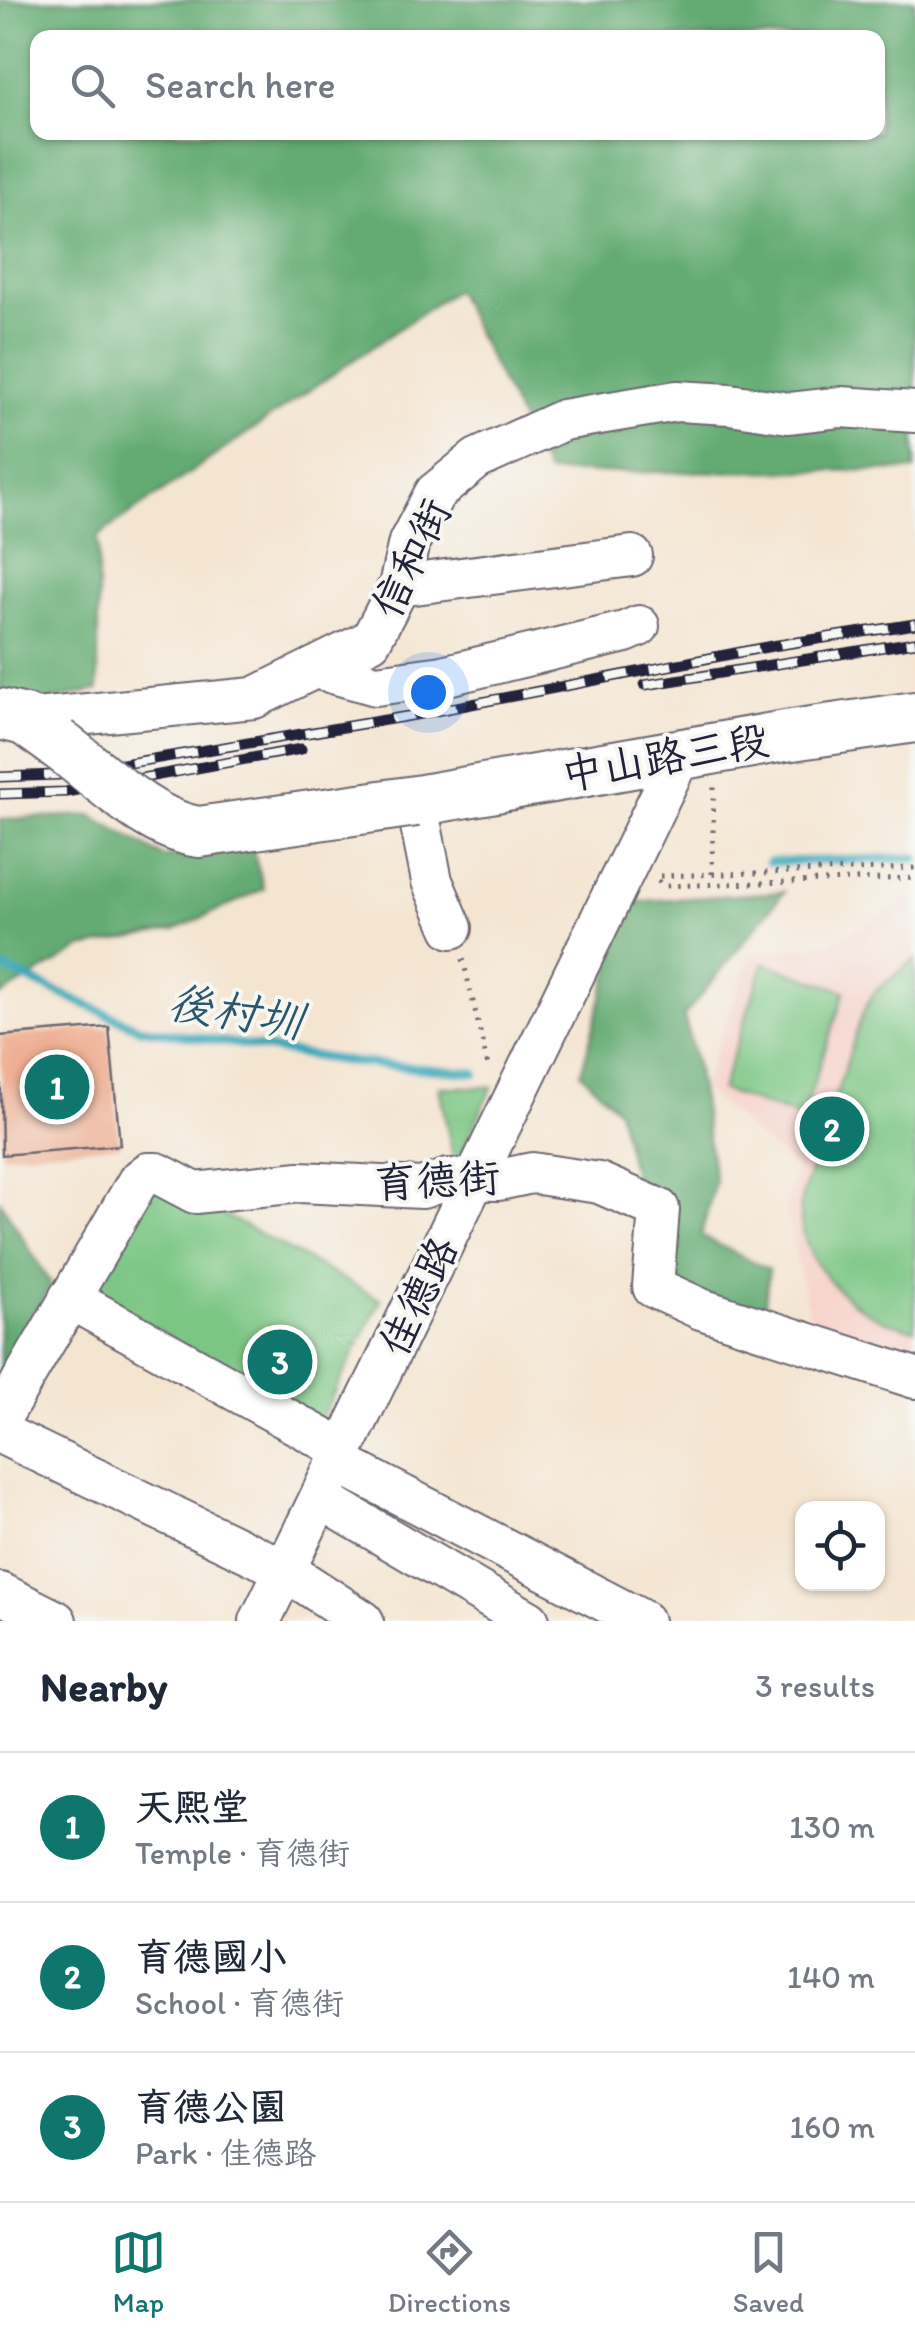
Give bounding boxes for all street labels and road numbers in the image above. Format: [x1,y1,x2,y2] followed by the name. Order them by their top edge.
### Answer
[360,490,462,626] street label: 信和街
[557,714,773,800] street label: 中山路三段
[373,1151,501,1209] street label: 育德街
[367,1228,469,1364] street label: 佳德路

